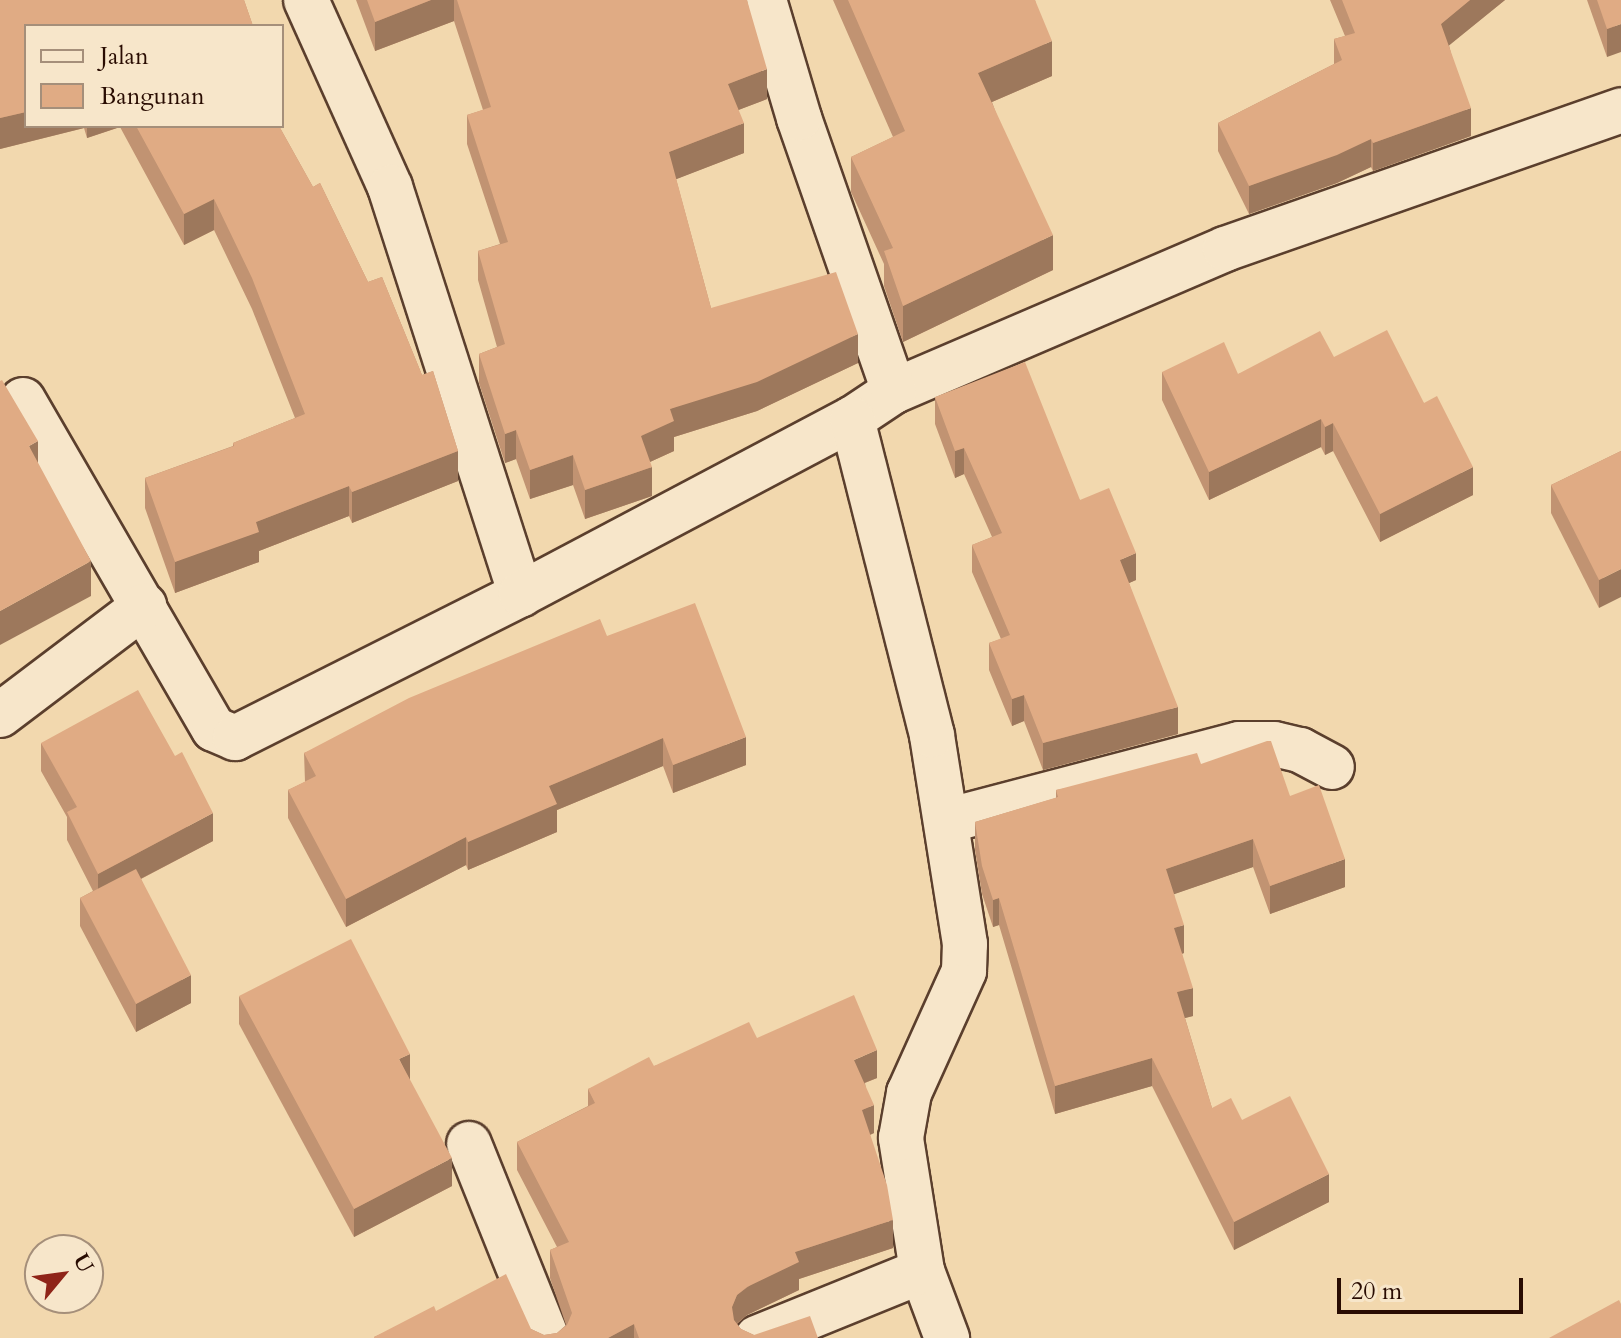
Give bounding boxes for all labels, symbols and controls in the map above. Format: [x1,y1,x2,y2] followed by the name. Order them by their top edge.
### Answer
[24,24,284,128] legend
[100,40,149,73] text: Jalan
[100,80,205,113] text: Bangunan
[24,1234,104,1314] north arrow
[66,1248,101,1278] text: U
[1341,1262,1527,1312] scale bar
[1351,1275,1402,1308] text: 20 m

